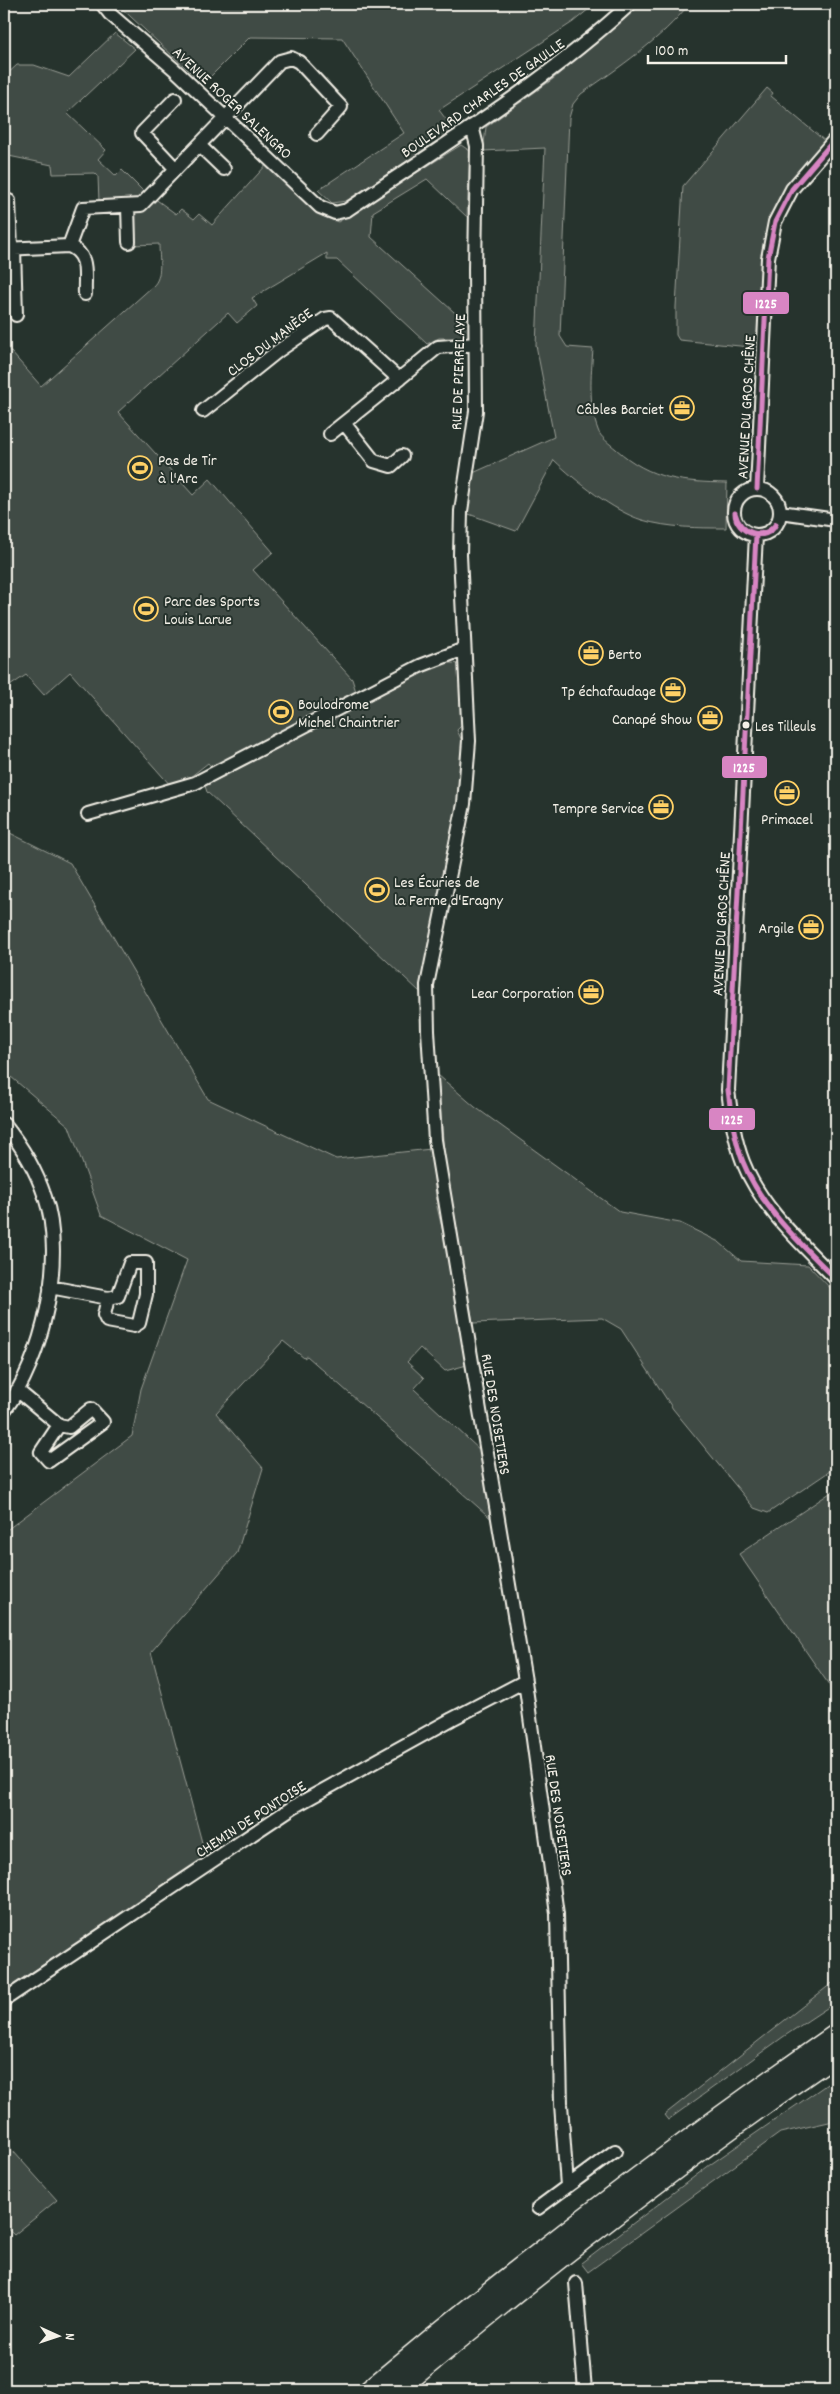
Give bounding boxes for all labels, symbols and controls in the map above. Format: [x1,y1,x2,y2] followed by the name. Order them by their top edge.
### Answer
[648,32,785,64] scale bar
[397,33,571,165] street label: BOULEVARD CHARLES DE GAULLE
[655,41,688,63] text: 100 m
[166,42,296,166] street label: AVENUE ROGER SALENGRO
[742,291,790,315] line badge: 1225
[755,295,777,315] text: 1225
[223,302,319,383] street label: CLOS DU MANÈGE
[446,313,473,431] street label: RUE DE PIERRELAYE
[732,334,763,480] street label: AVENUE DU GROS CHÊNE
[669,395,695,421] office icon: Câbles Barciet
[577,399,664,422] place label: Câbles Barciet
[158,450,217,491] place label: Pas de Tir à l'Arc
[127,455,153,481] sports icon: Pas de Tir à l'Arc
[164,591,260,632] place label: Parc des Sports Louis Larue
[133,596,159,622] sports icon: Parc des Sports Louis Larue
[578,640,604,666] office icon: Berto
[608,644,642,667] place label: Berto
[660,677,686,703] office icon: Tp échafaudage
[561,681,656,704] place label: Tp échafaudage
[298,694,399,735] place label: Boulodrome Michel Chaintrier
[268,699,294,725] sports icon: Boulodrome Michel Chaintrier
[697,705,723,731] office icon: Canapé Show
[612,709,692,732] place label: Canapé Show
[755,717,816,739] place label: Les Tilleuls
[741,720,751,730] marker: Les Tilleuls
[721,755,768,779] line badge: 1225
[733,759,755,779] text: 1225
[774,780,800,806] office icon: Primacel
[648,794,674,820] office icon: Tempre Service
[552,798,644,821] place label: Tempre Service
[761,809,813,832] place label: Primacel
[707,851,738,997] street label: AVENUE DU GROS CHÊNE
[394,872,504,913] place label: Les Écuries de la Ferme d'Eragny
[364,877,390,903] sports icon: Les Écuries de la Ferme d'Eragny
[798,914,824,940] office icon: Argile
[759,918,794,941] place label: Argile
[578,979,604,1005] office icon: Lear Corporation
[471,983,574,1006] place label: Lear Corporation
[708,1107,756,1131] line badge: 1225
[721,1111,743,1131] text: 1225
[474,1352,515,1477] street label: RUE DES NOISETIERS
[538,1753,577,1878] street label: RUE DES NOISETIERS
[192,1775,312,1865] street label: CHEMIN DE PONTOISE
[32,2312,82,2362] north arrow
[59,2333,79,2341] text: N

